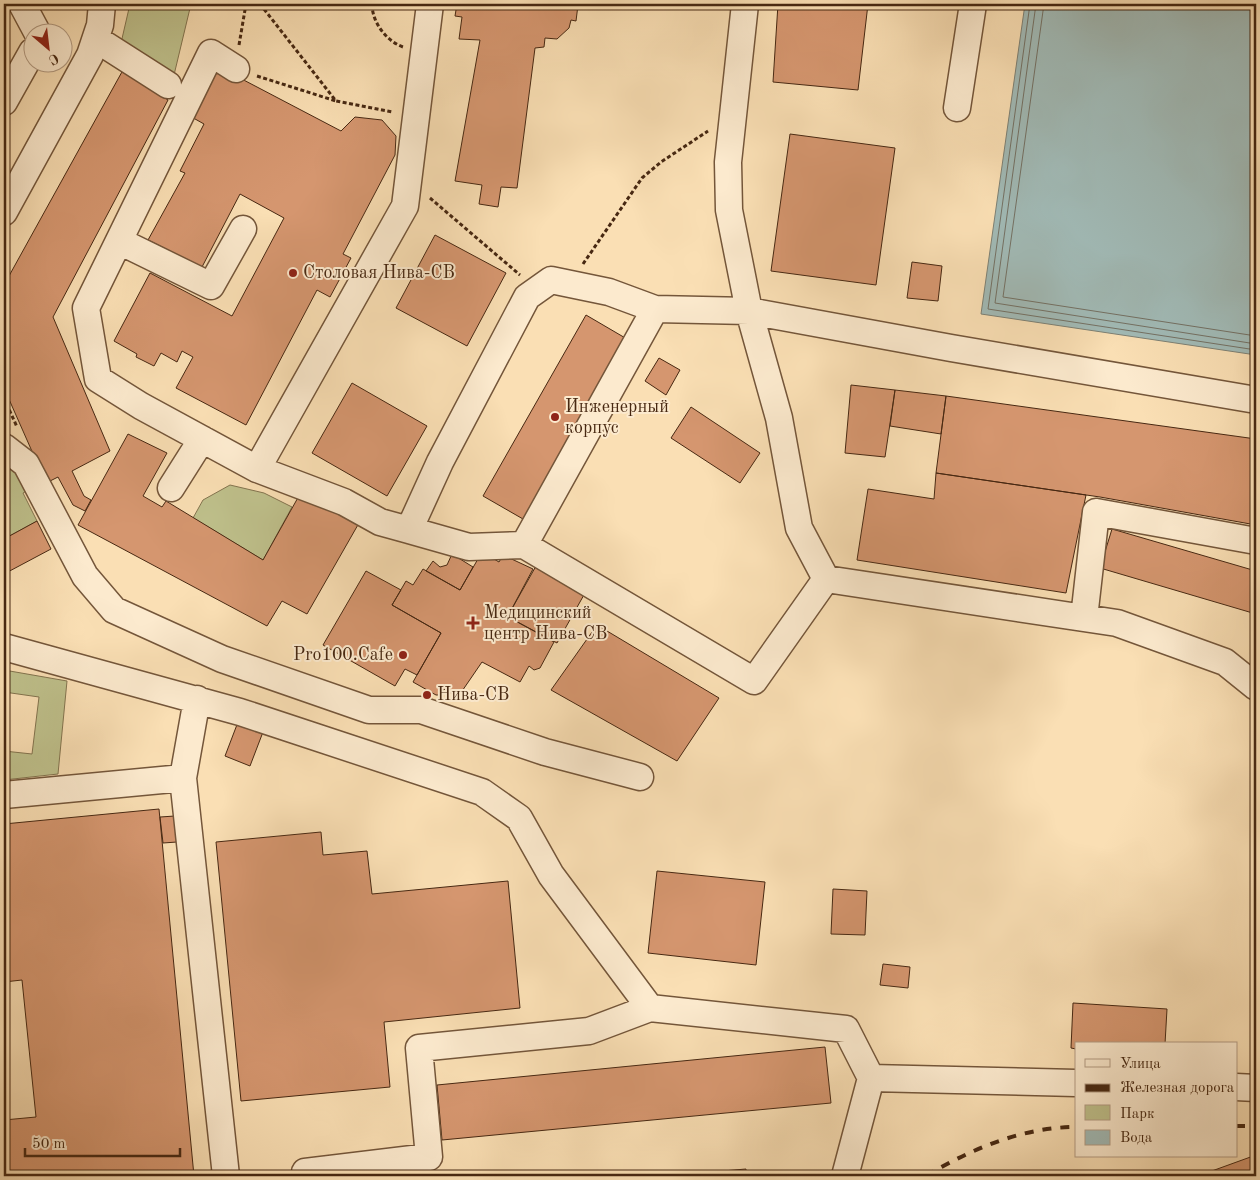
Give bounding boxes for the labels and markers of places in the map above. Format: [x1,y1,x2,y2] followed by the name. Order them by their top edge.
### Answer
[303,264,455,282] place label: Столовая Нива-СВ
[287,267,299,279] marker: Столовая Нива-СВ
[565,398,669,437] place label: Инженерный корпус
[549,411,561,423] marker: Инженерный корпус
[484,604,607,643] place label: Медицинский центр Нива-СВ
[466,616,480,630] marker: Медицинский центр Нива-СВ
[293,646,393,664] place label: Pro100.Cafe
[397,649,409,661] marker: Pro100.Cafe
[437,686,510,704] place label: Нива-СВ
[421,689,433,701] marker: Нива-СВ

